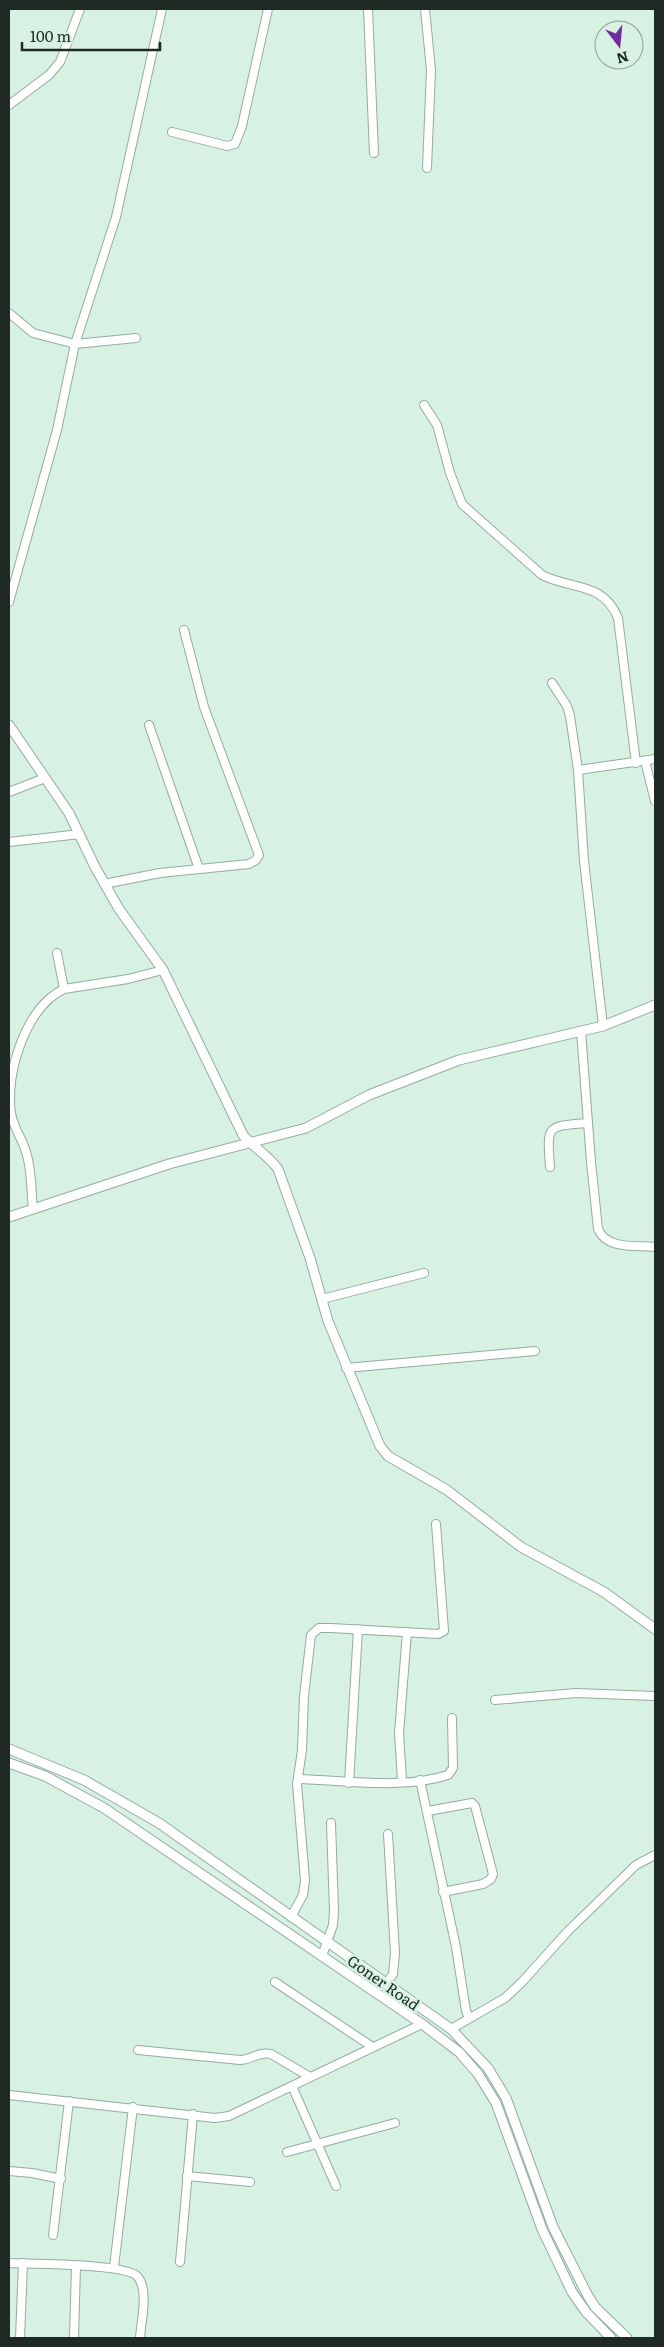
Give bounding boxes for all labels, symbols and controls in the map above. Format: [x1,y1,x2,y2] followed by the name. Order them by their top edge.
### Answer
[22,20,160,52] scale bar
[594,20,644,70] north arrow
[30,24,71,47] text: 100 m
[614,47,631,70] text: N
[343,1949,425,2015] street label: Goner Road

